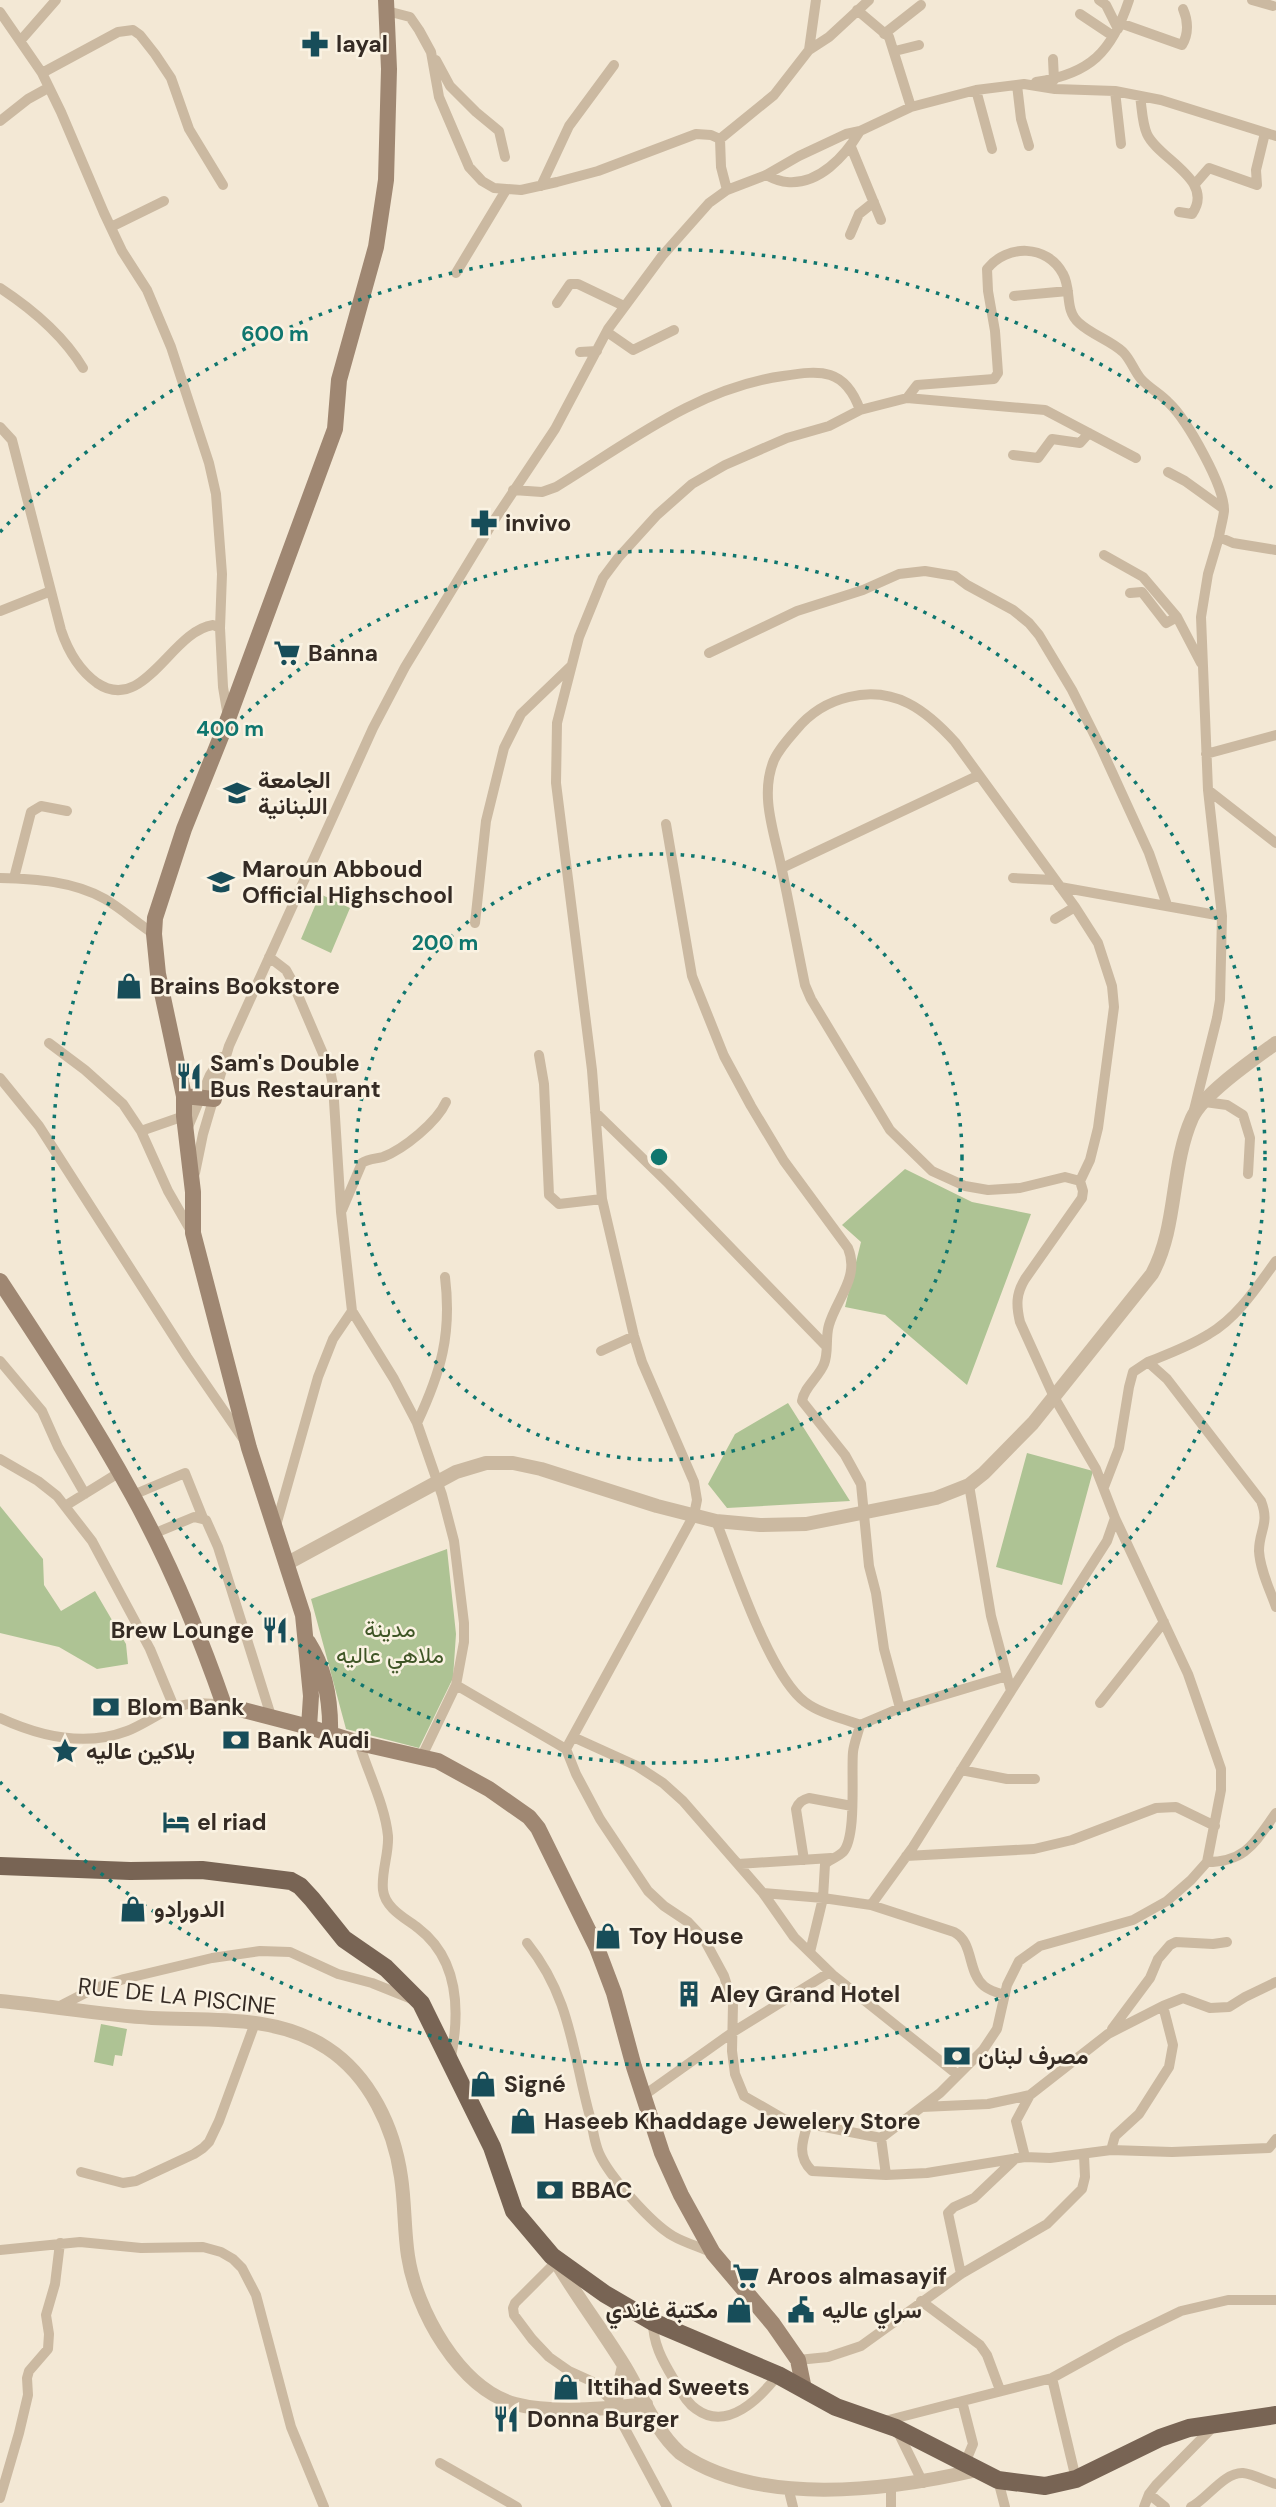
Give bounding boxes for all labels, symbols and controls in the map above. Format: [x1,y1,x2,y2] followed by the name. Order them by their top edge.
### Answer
[300,29,330,59] pharmacy icon: layal
[336,29,388,59] place label: layal
[241,320,309,348] text: 600 m
[469,508,499,538] pharmacy icon: invivo
[505,508,571,538] place label: invivo
[272,638,302,668] supermarket icon: Banna
[308,638,378,668] place label: Banna
[196,715,264,743] text: 400 m
[258,765,331,821] place label: الجامعة اللبنانية
[222,778,252,808] school or university icon: الجامعة اللبنانية
[242,854,453,910] place label: Maroun Abboud Official Highschool
[206,867,236,897] school or university icon: Maroun Abboud Official Highschool
[412,929,478,957] text: 200 m
[114,971,144,1001] shop icon: Brains Bookstore
[150,971,340,1001] place label: Brains Bookstore
[210,1048,381,1104] place label: Sam's Double Bus Restaurant
[174,1061,204,1091] restaurant icon: Sam's Double Bus Restaurant
[647,1145,671,1169] centre of rings
[336,1614,444,1674] park label: مدينة ملاهي عاليه
[111,1615,254,1645] place label: Brew Lounge
[260,1615,290,1645] restaurant icon: Brew Lounge
[91,1692,121,1722] bank icon: Blom Bank
[127,1692,245,1722] place label: Blom Bank
[221,1725,251,1755] bank icon: Bank Audi
[257,1725,370,1755] place label: Bank Audi
[50,1736,80,1766] place icon: بلاكين عاليه
[86,1736,195,1766] place label: بلاكين عاليه
[161,1807,191,1837] hotel icon: el riad
[197,1807,267,1837] place label: el riad
[118,1894,148,1924] shop icon: الدورادو
[154,1894,225,1924] place label: الدورادو
[593,1921,623,1951] shop icon: Toy House
[629,1921,744,1951] place label: Toy House
[76,1971,278,2021] street label: RUE DE LA PISCINE
[674,1979,704,2009] building icon: Aley Grand Hotel
[710,1979,900,2009] place label: Aley Grand Hotel
[942,2041,972,2071] bank icon: مصرف لبنان
[978,2041,1089,2071] place label: مصرف لبنان
[468,2069,498,2099] shop icon: Signé
[504,2069,566,2099] place label: Signé
[508,2106,538,2136] shop icon: Haseeb Khaddage Jewelery Store
[544,2106,921,2136] place label: Haseeb Khaddage Jewelery Store
[535,2175,565,2205] bank icon: BBAC
[571,2175,633,2205] place label: BBAC
[731,2261,761,2291] supermarket icon: Aroos almasayif
[767,2261,947,2291] place label: Aroos almasayif
[606,2295,718,2329] place label: مكتبة غاندي
[724,2295,754,2325] shop icon: مكتبة غاندي
[786,2295,816,2325] public building icon: سراي عاليه
[822,2295,922,2329] place label: سراي عاليه
[551,2372,581,2402] shop icon: Ittihad Sweets
[587,2372,750,2402] place label: Ittihad Sweets
[491,2404,521,2434] restaurant icon: Donna Burger
[527,2404,679,2434] place label: Donna Burger

